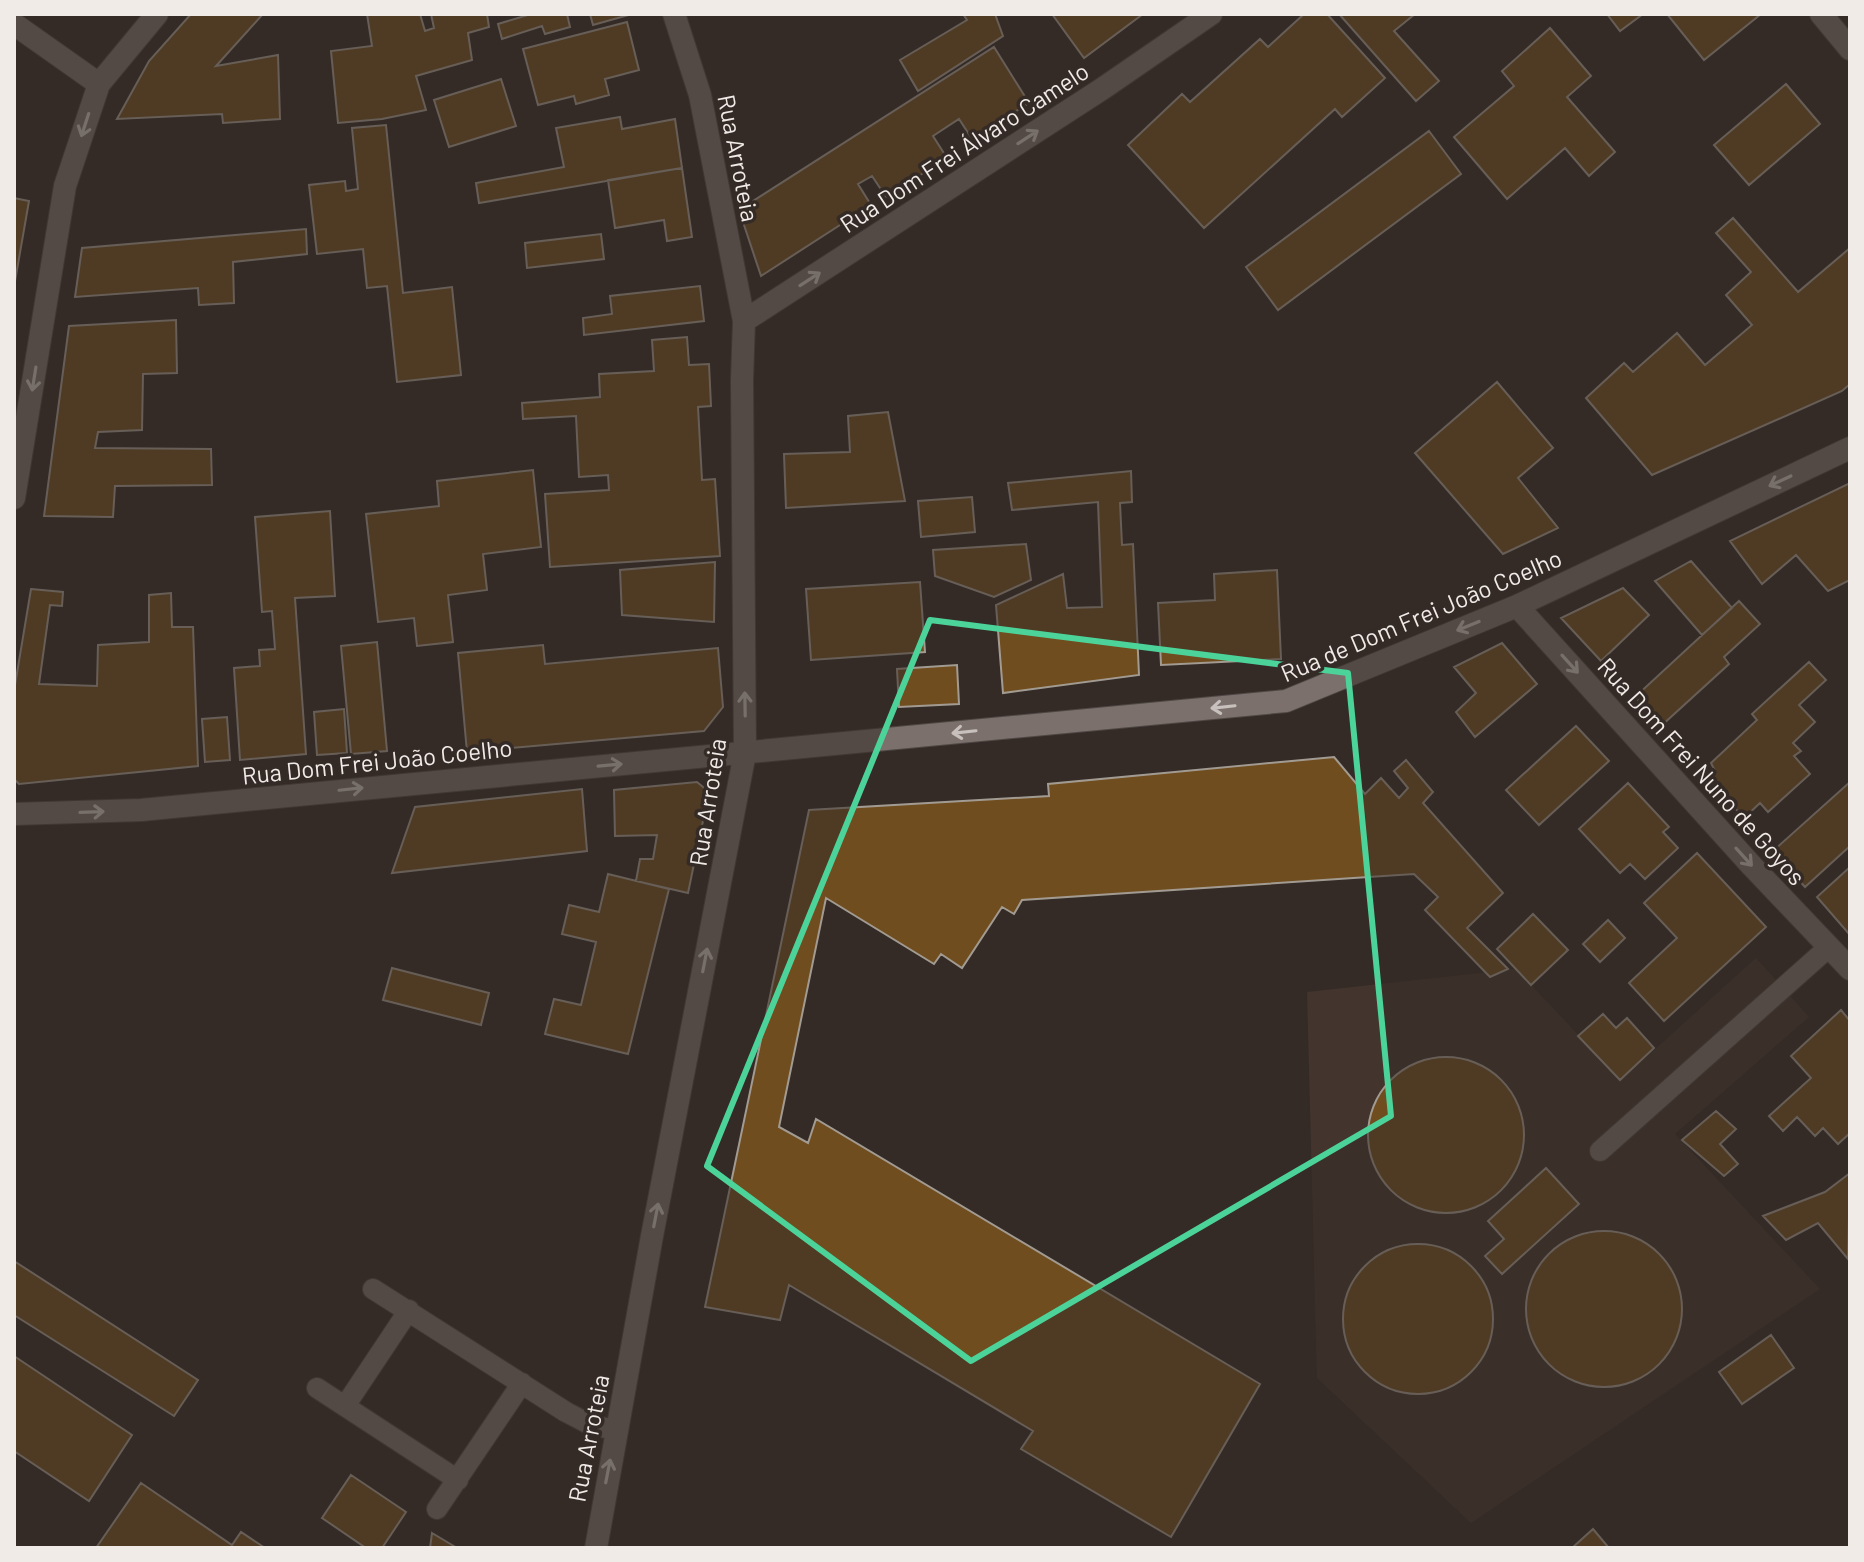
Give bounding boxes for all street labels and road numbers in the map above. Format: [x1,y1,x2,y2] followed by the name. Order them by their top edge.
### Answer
[834,56,1094,238] street label: Rua Dom Frei Álvaro Camelo
[712,92,766,224] street label: Rua Arroteia
[1276,543,1566,687] street label: Rua de Dom Frei João Coelho
[1592,651,1812,891] street label: Rua Dom Frei Nuno de Goyos
[240,732,514,790] street label: Rua Dom Frei João Coelho
[683,736,731,868] street label: Rua Arroteia
[561,1372,615,1504] street label: Rua Arroteia

